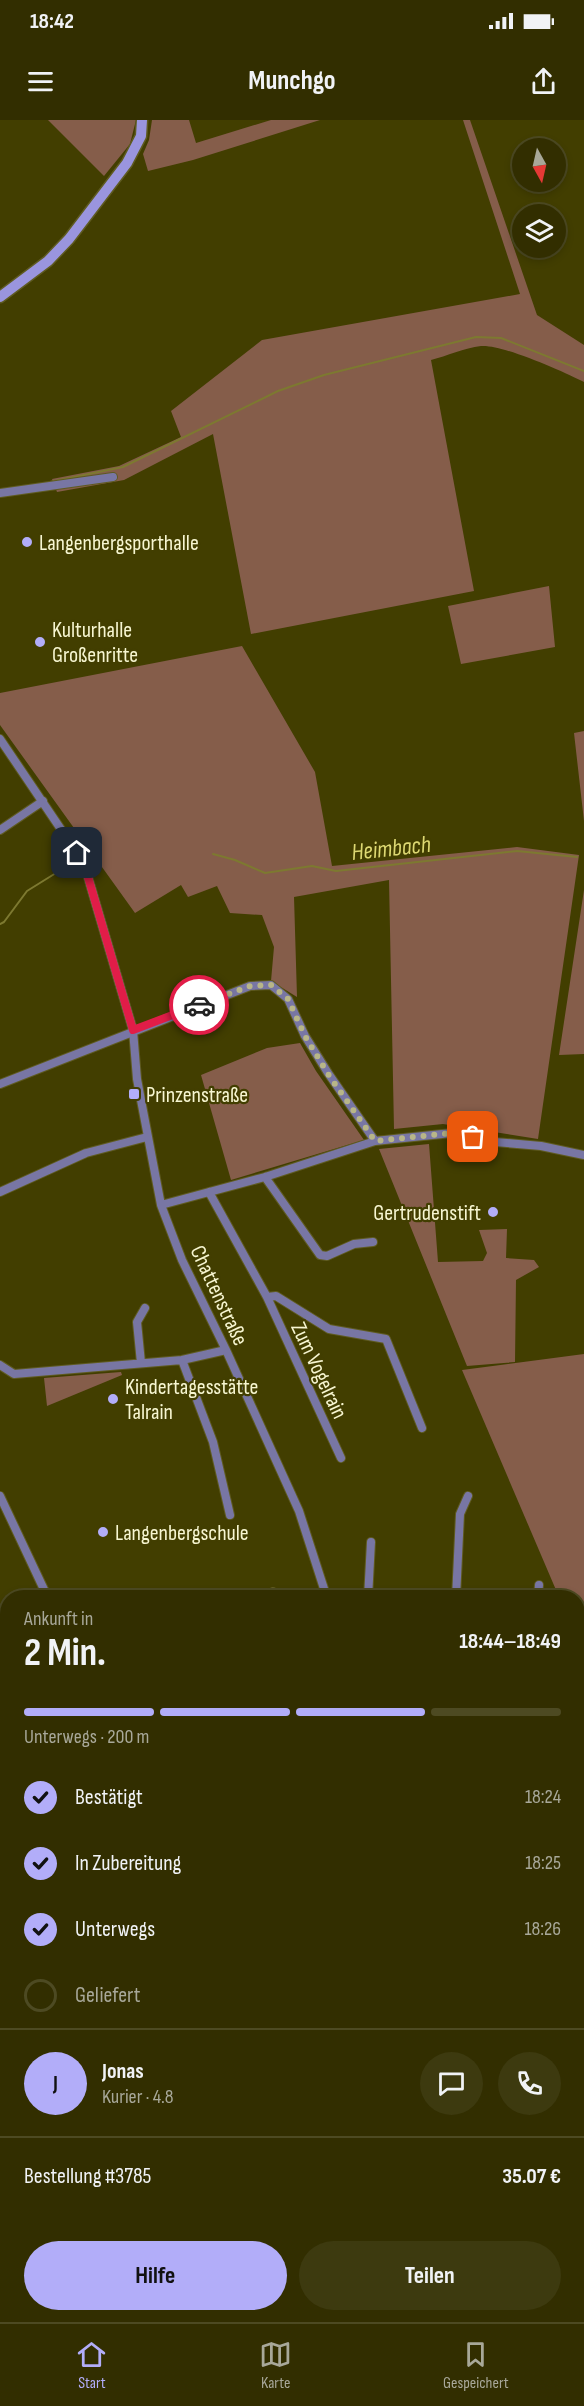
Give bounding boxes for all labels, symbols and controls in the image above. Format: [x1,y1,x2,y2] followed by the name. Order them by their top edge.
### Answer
[30,8,74,35] text: 18:42
[24,65,57,98] icon: menu
[248,65,336,97] text: Munchgo
[527,65,560,98] icon: share
[512,138,566,192] north arrow
[512,138,566,258] map controls
[512,204,566,258] button: layers
[39,530,199,557] place label: Langenbergsporthalle
[20,535,34,549] marker: Langenbergsporthalle
[52,617,138,669] place label: Kulturhalle Großenritte
[33,635,47,649] marker: Kulturhalle Großenritte
[51,827,102,878] pin
[350,830,432,867] water label: Heimbach
[60,836,93,869] icon: home
[169,975,229,1035] courier
[183,989,216,1022] icon: car
[146,1082,248,1109] place label: Prinzenstraße
[127,1087,141,1101] marker: Prinzenstraße
[447,1111,498,1162] pin
[456,1120,489,1153] icon: bag
[373,1200,481,1227] place label: Gertrudenstift
[486,1205,500,1219] marker: Gertrudenstift
[184,1241,254,1350] street label: Chattenstraße
[285,1318,353,1423] street label: Zum Vogelrain
[125,1374,258,1426] place label: Kindertagesstätte Talrain
[106,1392,120,1406] marker: Kindertagesstätte Talrain
[115,1520,249,1547] place label: Langenbergschule
[96,1525,110,1539] marker: Langenbergschule
[24,1607,93,1631] text: Ankunft in
[459,1628,561,1655] text: 18:44–18:49
[24,1630,106,1677] text: 2 Min.
[24,1725,149,1749] text: Unterwegs · 200 m
[24,1781,57,1814] icon: check
[75,1784,143,1811] text: Bestätigt
[525,1785,561,1809] text: 18:24
[24,1847,57,1880] icon: check
[75,1850,181,1877] text: In Zubereitung
[525,1851,561,1875] text: 18:25
[24,1913,57,1946] icon: check
[75,1916,155,1943] text: Unterwegs
[524,1917,561,1941] text: 18:26
[75,1982,140,2009] text: Geliefert
[420,2052,483,2115] button: chat
[498,2052,561,2115] button: phone
[102,2058,144,2085] text: Jonas
[53,2070,58,2097] text: J
[102,2085,174,2109] text: Kurier · 4.8
[24,2163,151,2190] text: Bestellung #3785
[502,2163,561,2190] text: 35.07 €
[24,2241,287,2310] button: Hilfe
[299,2241,561,2310] button: Teilen
[75,2338,108,2393] tab: Start
[259,2338,292,2393] tab: Karte
[443,2338,509,2393] tab: Gespeichert

